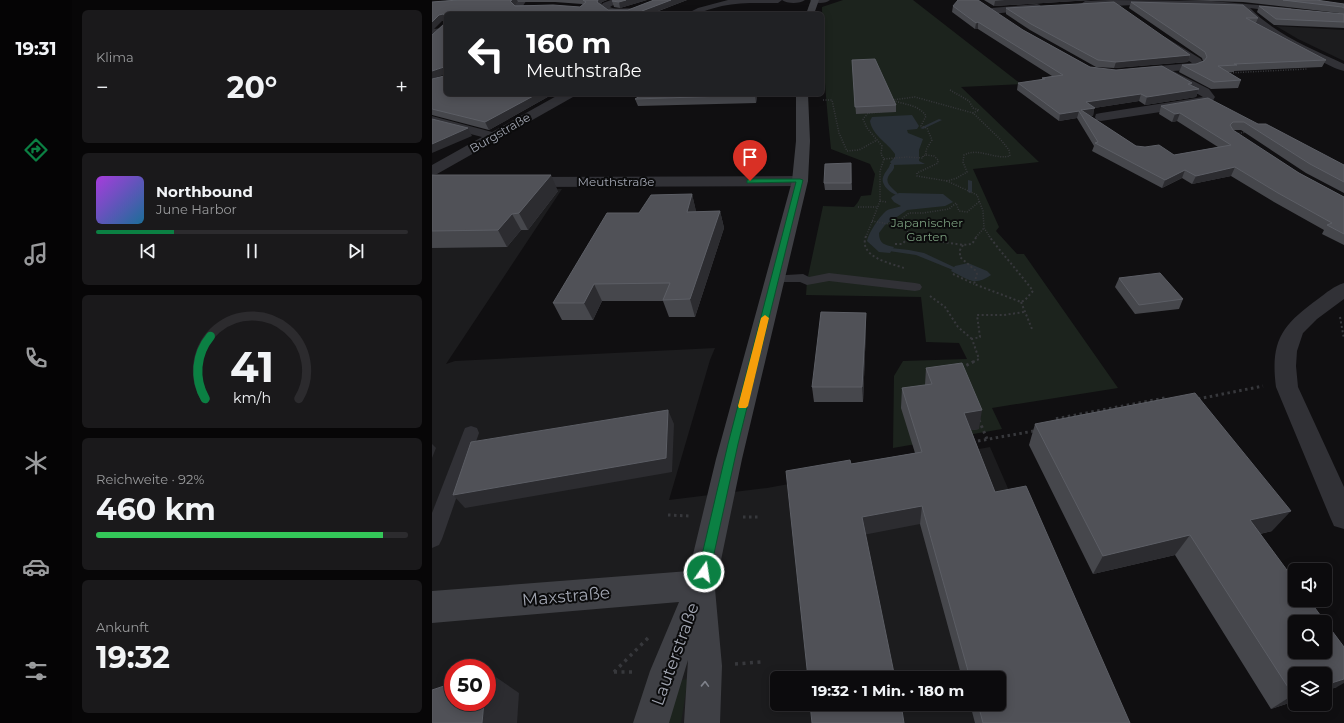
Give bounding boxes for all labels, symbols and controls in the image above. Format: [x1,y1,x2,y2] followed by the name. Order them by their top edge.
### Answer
[526,26,611,60] text: 160 m
[460,28,512,80] icon: left
[16,38,56,60] text: 19:31
[96,49,134,65] text: Klima
[526,60,642,82] text: Meuthstraße
[227,69,277,106] text: 20°
[96,74,109,101] text: −
[395,74,408,101] text: +
[467,109,533,156] street label: Burgstraße
[22,136,50,164] icon: directions
[733,140,767,181] pin
[739,146,761,168] icon: arrive
[577,174,655,189] street label: Meuthstraße
[156,182,253,201] text: Northbound
[156,201,237,217] text: June Harbor
[890,215,963,244] park label: Japanischer Garten
[22,240,50,268] icon: music
[137,240,159,262] icon: previous
[241,240,263,262] icon: pause
[345,240,367,262] icon: next
[230,342,274,392] text: 41
[22,344,50,372] icon: phone
[233,389,271,407] text: km/h
[22,449,50,477] icon: climate
[96,471,204,487] text: Reichweite · 92%
[96,491,216,528] text: 460 km
[683,551,725,593] position arrow
[22,553,50,581] icon: car
[1288,563,1332,711] map controls
[1288,563,1332,607] button: sound
[521,582,611,610] street label: Maxstraße
[647,600,703,708] street label: Lauterstraße
[1288,615,1332,659] button: search
[96,619,149,635] text: Ankunft
[96,639,170,676] text: 19:32
[22,657,50,685] icon: filters
[444,659,496,711] speed limit sign: 50
[1288,667,1332,711] button: layers
[701,681,709,687] one-way arrow
[812,681,964,700] text: 19:32 · 1 Min. · 180 m

